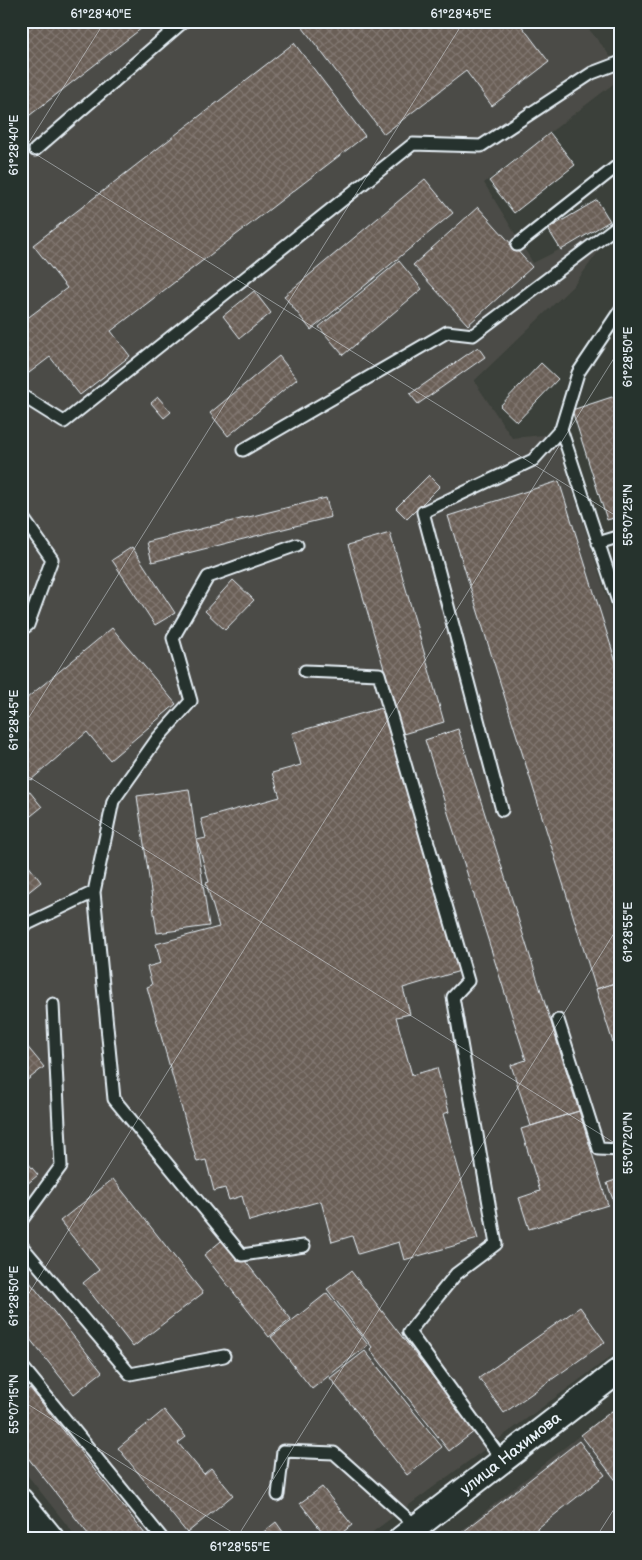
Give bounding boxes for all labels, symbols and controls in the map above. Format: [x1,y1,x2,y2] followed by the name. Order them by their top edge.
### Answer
[70,7,132,22] text: 61°28'40"E
[431,7,492,22] text: 61°28'45"E
[7,114,22,176] text: 61°28'40"E
[621,327,636,387] text: 61°28'50"E
[621,484,636,546] text: 55°07'25"N
[7,689,22,750] text: 61°28'45"E
[621,902,636,962] text: 61°28'55"E
[621,1112,636,1174] text: 55°07'20"N
[7,1266,22,1326] text: 61°28'50"E
[7,1374,22,1434] text: 55°07'15"N
[457,1408,566,1499] street label: улица Нахимова
[210,1540,270,1555] text: 61°28'55"E

